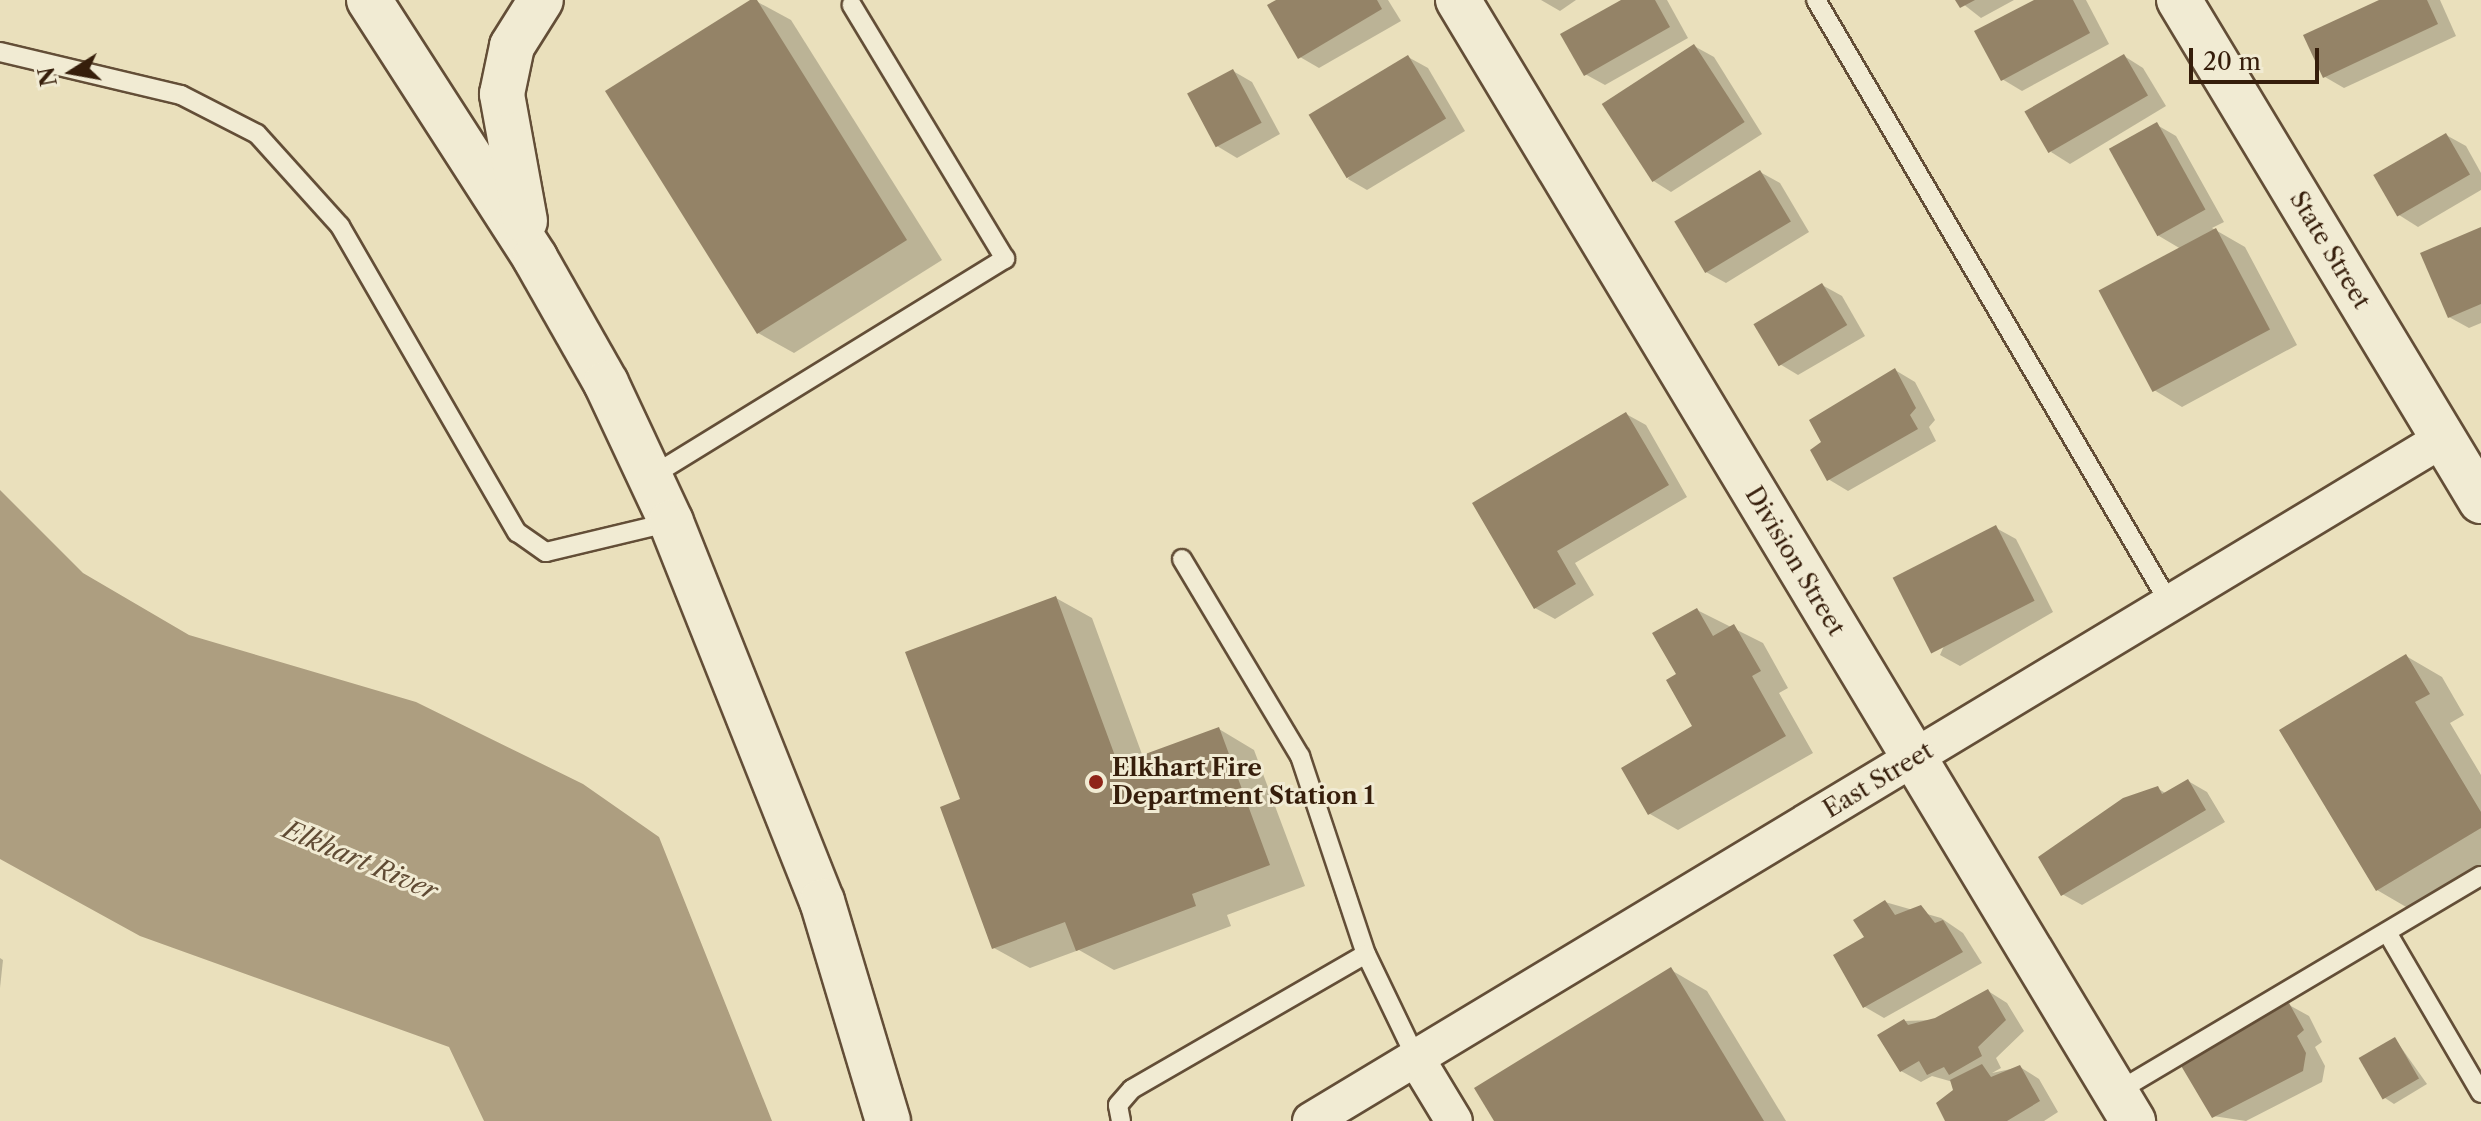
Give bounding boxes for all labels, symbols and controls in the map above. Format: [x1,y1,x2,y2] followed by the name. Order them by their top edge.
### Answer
[32,32,112,112] north arrow
[2193,32,2323,82] scale bar
[2203,47,2261,76] text: 20 m
[33,65,63,89] text: N
[2284,186,2376,314] street label: State Street
[1739,481,1851,641] street label: Division Street
[1818,736,1938,824] street label: East Street
[1112,754,1374,810] place label: Elkhart Fire Department Station 1
[1087,773,1105,791] marker: Elkhart Fire Department Station 1
[278,814,442,908] water label: Elkhart River

